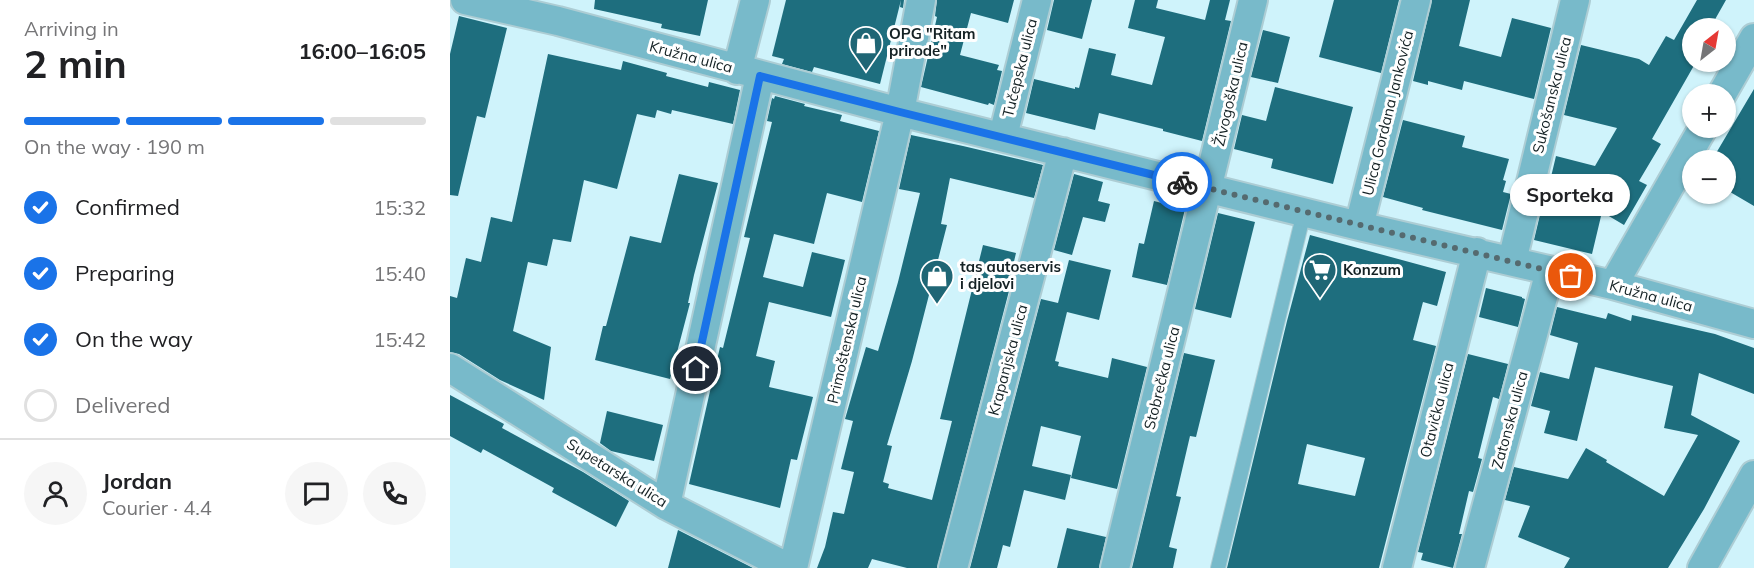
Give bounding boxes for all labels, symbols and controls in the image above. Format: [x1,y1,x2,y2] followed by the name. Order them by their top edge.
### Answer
[24,16,119,41] text: Arriving in
[998,16,1041,119] street label: Tučepska ulica
[1682,18,1736,72] north arrow
[1682,18,1736,204] map controls
[889,24,976,60] place label: OPG "Ritam prirode"
[848,25,884,72] shop icon: OPG "Ritam prirode"
[1358,28,1417,197] street label: Ulica Gordana Jankovića
[1528,35,1575,155] street label: Sukošanska ulica
[647,36,735,77] street label: Kružna ulica
[298,37,426,65] text: 16:00–16:05
[24,39,127,88] text: 2 min
[1209,40,1252,148] street label: Živogoška ulica
[1682,84,1736,138] button: +
[24,134,205,159] text: On the way · 190 m
[1682,150,1736,204] button: −
[1152,152,1212,212] courier
[1166,166,1199,199] icon: bike
[1511,174,1631,216] callout: Sporteka
[1526,182,1614,207] text: Sporteka
[24,191,57,224] icon: check
[75,193,180,221] text: Confirmed
[373,195,426,220] text: 15:32
[1545,250,1596,301] pin
[1302,252,1338,299] supermarket icon: Konzum
[24,257,57,290] icon: check
[960,257,1061,293] place label: tas autoservis i djelovi
[919,258,955,305] shop icon: tas autoservis i djelovi
[75,259,175,287] text: Preparing
[1554,259,1587,292] icon: bag
[1343,260,1401,279] place label: Konzum
[373,261,426,286] text: 15:40
[823,274,870,405] street label: Primoštenska ulica
[1607,275,1695,316] street label: Kružna ulica
[984,302,1031,418] street label: Krapanjska ulica
[24,323,57,356] icon: check
[1140,324,1184,431] street label: Stobrečka ulica
[75,325,193,353] text: On the way
[373,327,426,352] text: 15:42
[670,343,721,394] pin
[679,352,712,385] icon: home
[1416,360,1458,459] street label: Otavička ulica
[1487,369,1532,471] street label: Zatonska ulica
[75,391,170,419] text: Delivered
[563,434,671,511] street label: Supetarska ulica
[24,462,87,525] button: person
[285,462,348,525] button: chat
[363,462,426,525] button: phone
[102,467,172,495] text: Jordan
[102,495,212,520] text: Courier · 4.4

